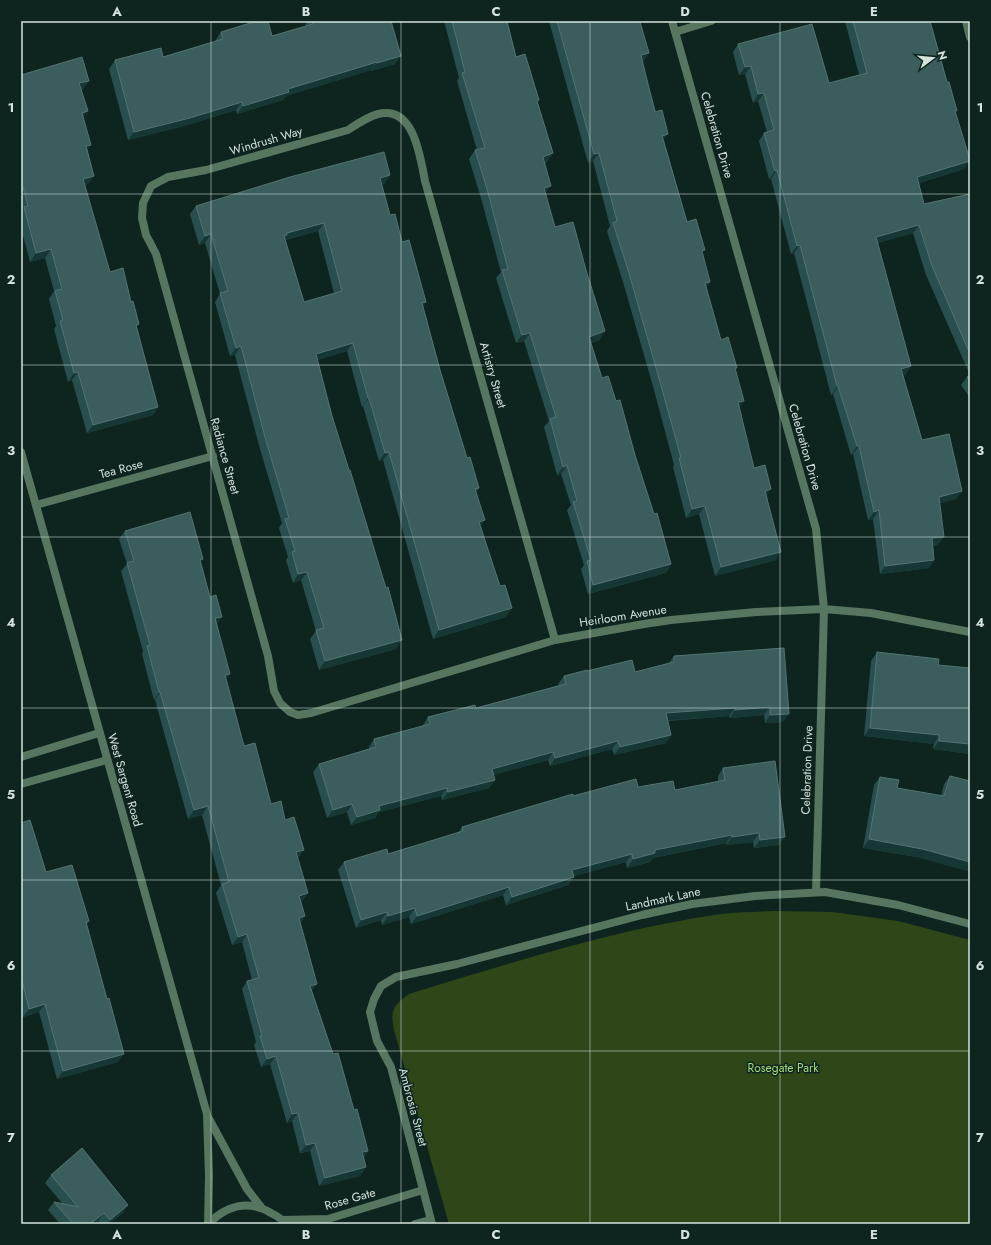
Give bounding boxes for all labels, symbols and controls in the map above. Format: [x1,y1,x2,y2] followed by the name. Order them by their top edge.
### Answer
[111,2,122,21] text: A
[302,2,311,21] text: B
[491,2,501,21] text: C
[680,2,690,21] text: D
[870,2,878,21] text: E
[913,38,953,78] north arrow
[934,49,952,62] text: N
[696,90,738,180] street label: Celebration Drive
[8,98,14,117] text: 1
[977,98,983,117] text: 1
[227,122,305,160] street label: Windrush Way
[7,270,15,289] text: 2
[976,270,984,289] text: 2
[475,340,511,410] street label: Artistry Street
[784,402,826,492] street label: Celebration Drive
[206,416,245,496] street label: Radiance Street
[7,441,15,460] text: 3
[976,441,984,460] text: 3
[97,455,145,483] street label: Tea Rose
[578,600,668,632] street label: Heirloom Avenue
[6,613,16,632] text: 4
[975,613,985,632] text: 4
[796,725,818,815] street label: Celebration Drive
[103,731,147,829] street label: West Sargent Road
[7,785,15,804] text: 5
[976,785,984,804] text: 5
[624,882,702,916] street label: Landmark Lane
[7,956,16,975] text: 6
[976,956,985,975] text: 6
[748,1059,819,1077] park label: Rosegate Park
[394,1066,432,1148] street label: Ambrosia Street
[7,1128,15,1147] text: 7
[976,1128,984,1147] text: 7
[323,1183,377,1215] street label: Rose Gate
[111,1225,122,1244] text: A
[302,1225,311,1244] text: B
[491,1225,501,1244] text: C
[680,1225,690,1244] text: D
[870,1225,878,1244] text: E

